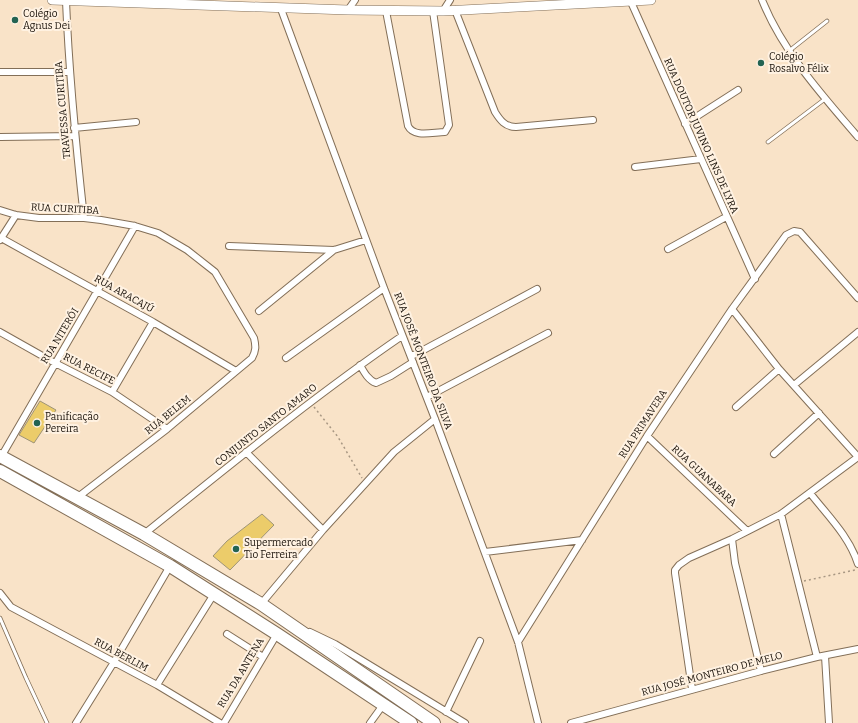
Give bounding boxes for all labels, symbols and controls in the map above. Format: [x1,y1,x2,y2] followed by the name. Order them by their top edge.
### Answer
[23,8,70,32] place label: Colégio Agnus Dei
[10,15,20,25] marker: Colégio Agnus Dei
[769,51,829,75] place label: Colégio Rosalvo Félix
[661,56,741,216] street label: RUA DOUTOR JUVINO LINS DE LYRA
[756,58,766,68] marker: Colégio Rosalvo Félix
[53,60,73,159] street label: TRAVESSA CURITIBA
[30,201,100,217] street label: RUA CURITIBA
[92,271,157,316] street label: RUA ARACAJÚ
[391,290,457,432] street label: RUA JOSÉ MONTEIRO DA SILVA
[37,305,82,366] street label: RUA NITERÓI
[61,351,117,387] street label: RUA RECIFE
[213,381,319,469] street label: CONJUNTO SANTO AMARO
[616,387,670,461] street label: RUA PRIMAVERA
[143,393,193,437] street label: RUA BELEM
[45,411,99,435] place label: Panificação Pereira
[32,418,42,428] marker: Panificação Pereira
[669,443,740,510] street label: RUA GUANABARA
[244,537,313,561] place label: Supermercado Tio Ferreira
[231,544,241,554] marker: Supermercado Tio Ferreira
[215,635,267,710] street label: RUA DA ANTENA
[92,636,150,674] street label: RUA BERLIM
[640,647,784,699] street label: RUA JOSÉ MONTEIRO DE MELO

